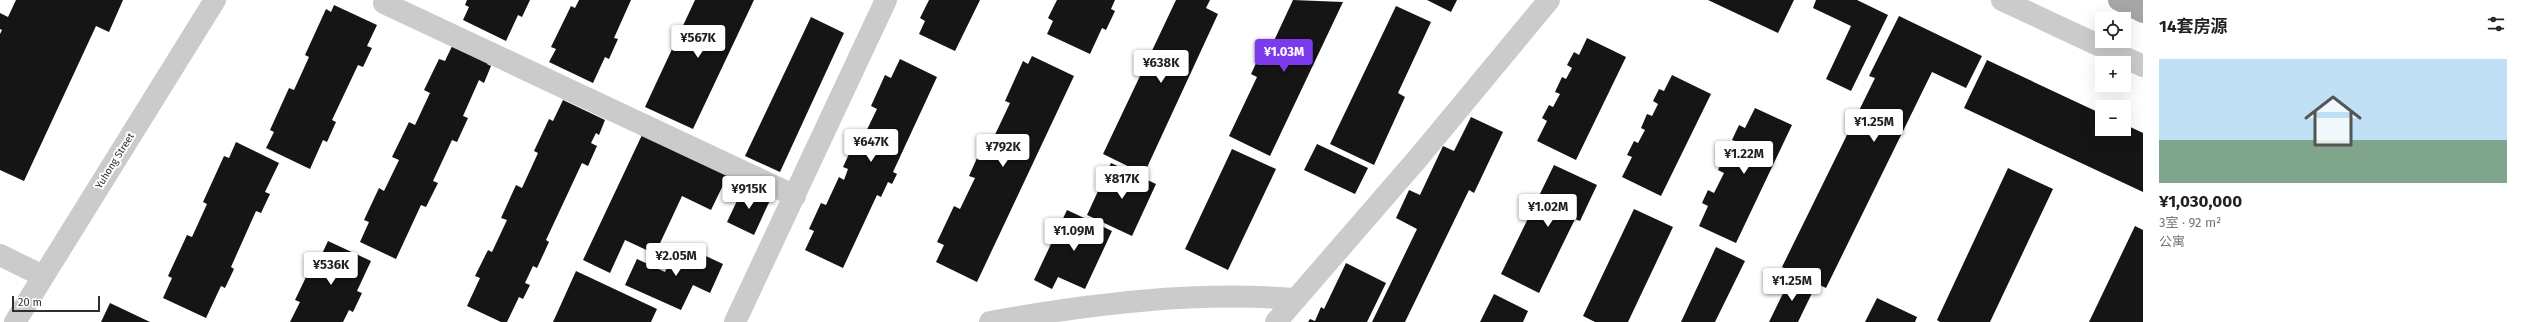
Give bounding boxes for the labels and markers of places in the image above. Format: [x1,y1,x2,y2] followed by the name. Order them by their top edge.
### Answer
[670,25,726,59] pin: ¥567K
[1251,39,1317,73] pin: ¥1.03M
[1133,50,1189,84] pin: ¥638K
[1841,109,1907,143] pin: ¥1.25M
[843,129,899,163] pin: ¥647K
[975,134,1031,168] pin: ¥792K
[1711,141,1777,175] pin: ¥1.22M
[1094,166,1150,200] pin: ¥817K
[721,176,777,210] pin: ¥915K
[1515,194,1581,228] pin: ¥1.02M
[1041,218,1107,252] pin: ¥1.09M
[643,243,709,277] pin: ¥2.05M
[303,252,359,286] pin: ¥536K
[1759,268,1825,302] pin: ¥1.25M

